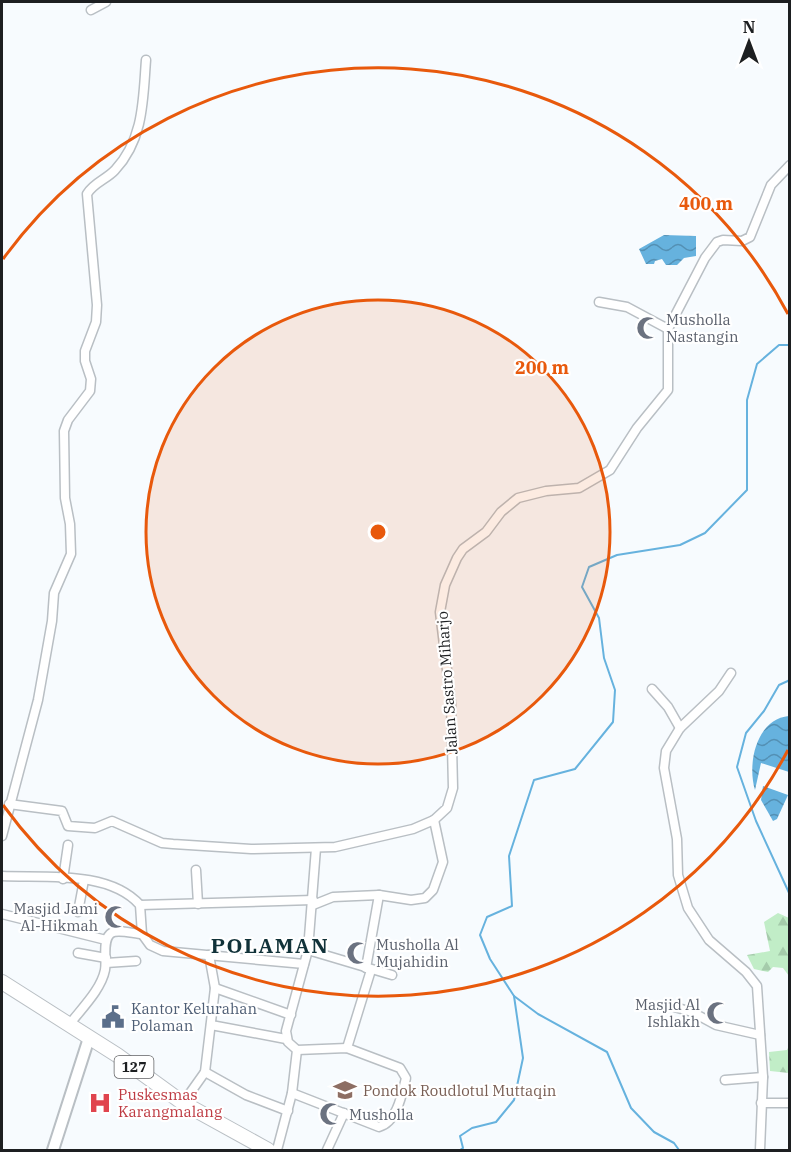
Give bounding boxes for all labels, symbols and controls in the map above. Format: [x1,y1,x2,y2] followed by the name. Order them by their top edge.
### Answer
[719,12,779,72] north arrow
[743,17,755,37] text: N
[679,192,734,215] text: 400 m
[666,310,739,346] place label: Musholla Nastangin
[635,315,661,341] mosque icon: Musholla Nastangin
[515,356,570,379] text: 200 m
[368,522,388,542] centre of rings
[433,611,461,755] street label: Jalan Sastro Miharjo
[14,899,98,935] place label: Masjid Jami Al-Hikmah
[103,904,129,930] mosque icon: Masjid Jami Al-Hikmah
[211,931,329,959] district label: POLAMAN
[376,935,459,971] place label: Musholla Al Mujahidin
[345,940,371,966] mosque icon: Musholla Al Mujahidin
[635,995,700,1031] place label: Masjid Al Ishlakh
[131,999,257,1035] place label: Kantor Kelurahan Polaman
[705,1000,731,1026] mosque icon: Masjid Al Ishlakh
[100,1004,126,1030] public building icon: Kantor Kelurahan Polaman
[114,1056,154,1078] road number: 127
[332,1077,358,1103] school or university icon: Pondok Roudlotul Muttaqin
[363,1081,557,1100] place label: Pondok Roudlotul Muttaqin
[118,1085,222,1121] place label: Puskesmas Karangmalang
[87,1090,113,1116] hospital icon: Puskesmas Karangmalang
[318,1101,344,1127] mosque icon: Musholla
[349,1105,414,1124] place label: Musholla

